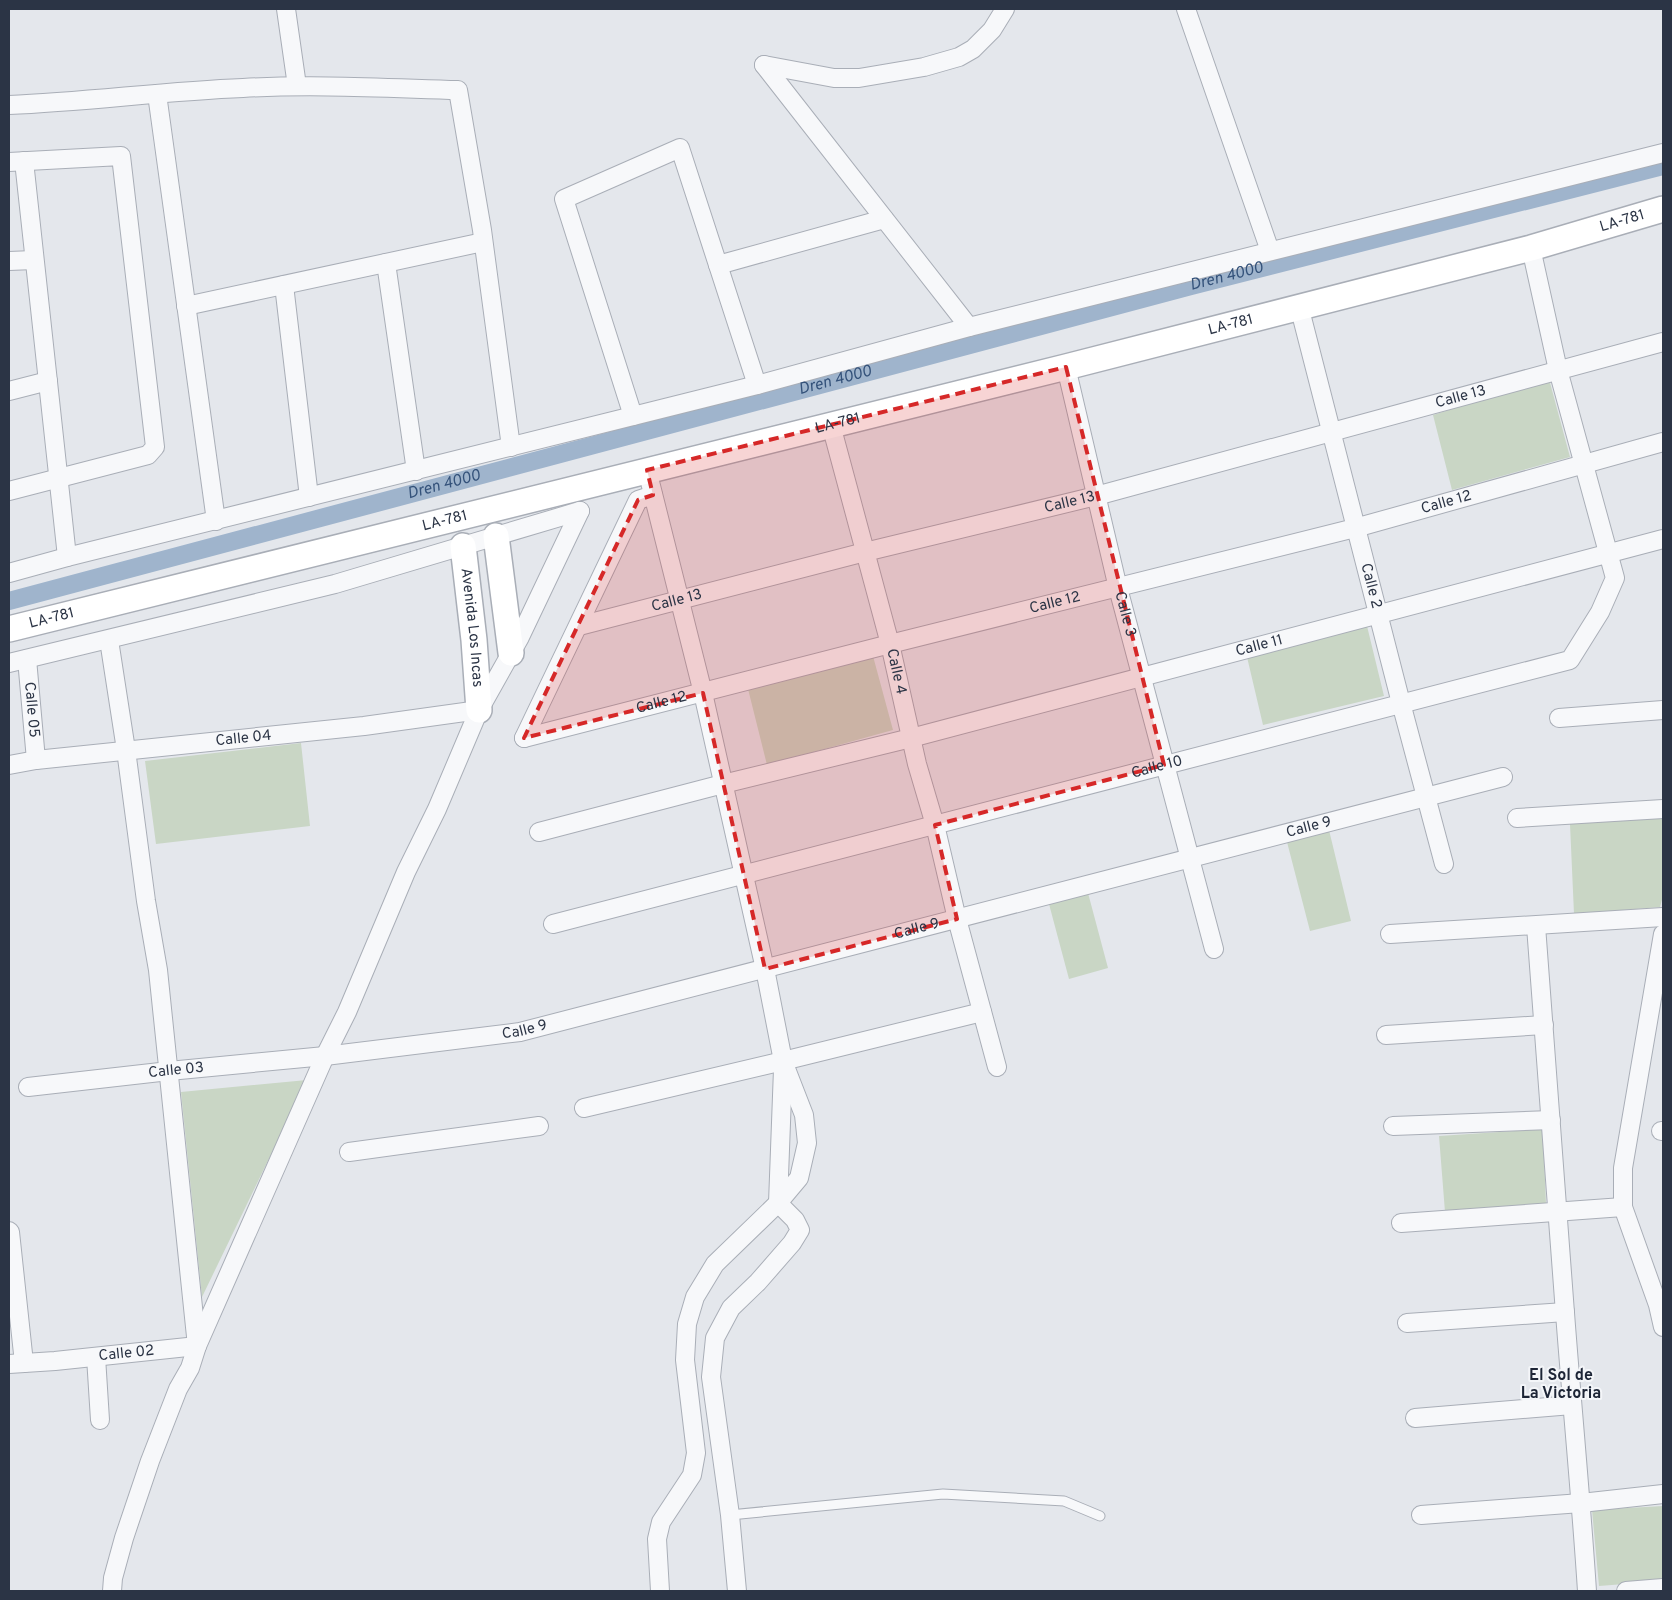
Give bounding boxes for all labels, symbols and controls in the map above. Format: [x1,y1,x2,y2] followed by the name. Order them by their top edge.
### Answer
[1597,205,1647,237] street label: LA-781
[1188,258,1266,296] water label: Dren 4000
[1206,310,1255,340] street label: LA-781
[796,361,874,400] water label: Dren 4000
[1433,381,1488,413] street label: Calle 13
[813,409,863,438] street label: LA-781
[405,466,483,504] water label: Dren 4000
[1419,486,1474,519] street label: Calle 12
[1042,487,1097,518] street label: Calle 13
[420,506,469,536] street label: LA-781
[1356,561,1386,611] street label: Calle 2
[456,567,487,688] street label: Avenida Los Incas
[649,585,704,616] street label: Calle 13
[1028,587,1083,618] street label: Calle 12
[1110,589,1140,639] street label: Calle 3
[27,604,76,633] street label: LA-781
[1234,630,1285,661] street label: Calle 11
[882,647,911,696] street label: Calle 4
[20,681,43,739] street label: Calle 05
[634,687,689,718] street label: Calle 12
[215,726,272,751] street label: Calle 04
[1129,751,1185,783] street label: Calle 10
[1284,812,1333,842] street label: Calle 9
[892,914,941,944] street label: Calle 9
[501,1016,549,1044] street label: Calle 9
[147,1058,205,1083] street label: Calle 03
[98,1341,155,1366] street label: Calle 02
[1521,1366,1601,1404] district label: El Sol de La Victoria

